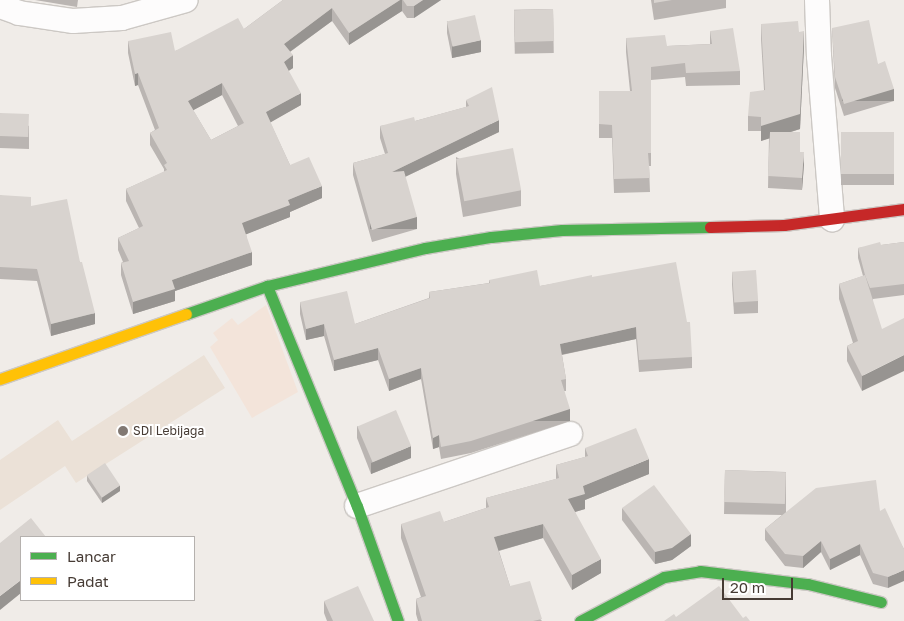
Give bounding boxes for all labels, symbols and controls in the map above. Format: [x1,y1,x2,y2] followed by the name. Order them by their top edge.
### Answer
[133,424,204,438] place label: SDI Lebijaga
[117,425,129,437] marker: SDI Lebijaga
[20,536,195,601] legend
[67,547,116,565] text: Lancar
[724,568,795,600] scale bar
[67,572,109,590] text: Padat
[730,578,765,596] text: 20 m

